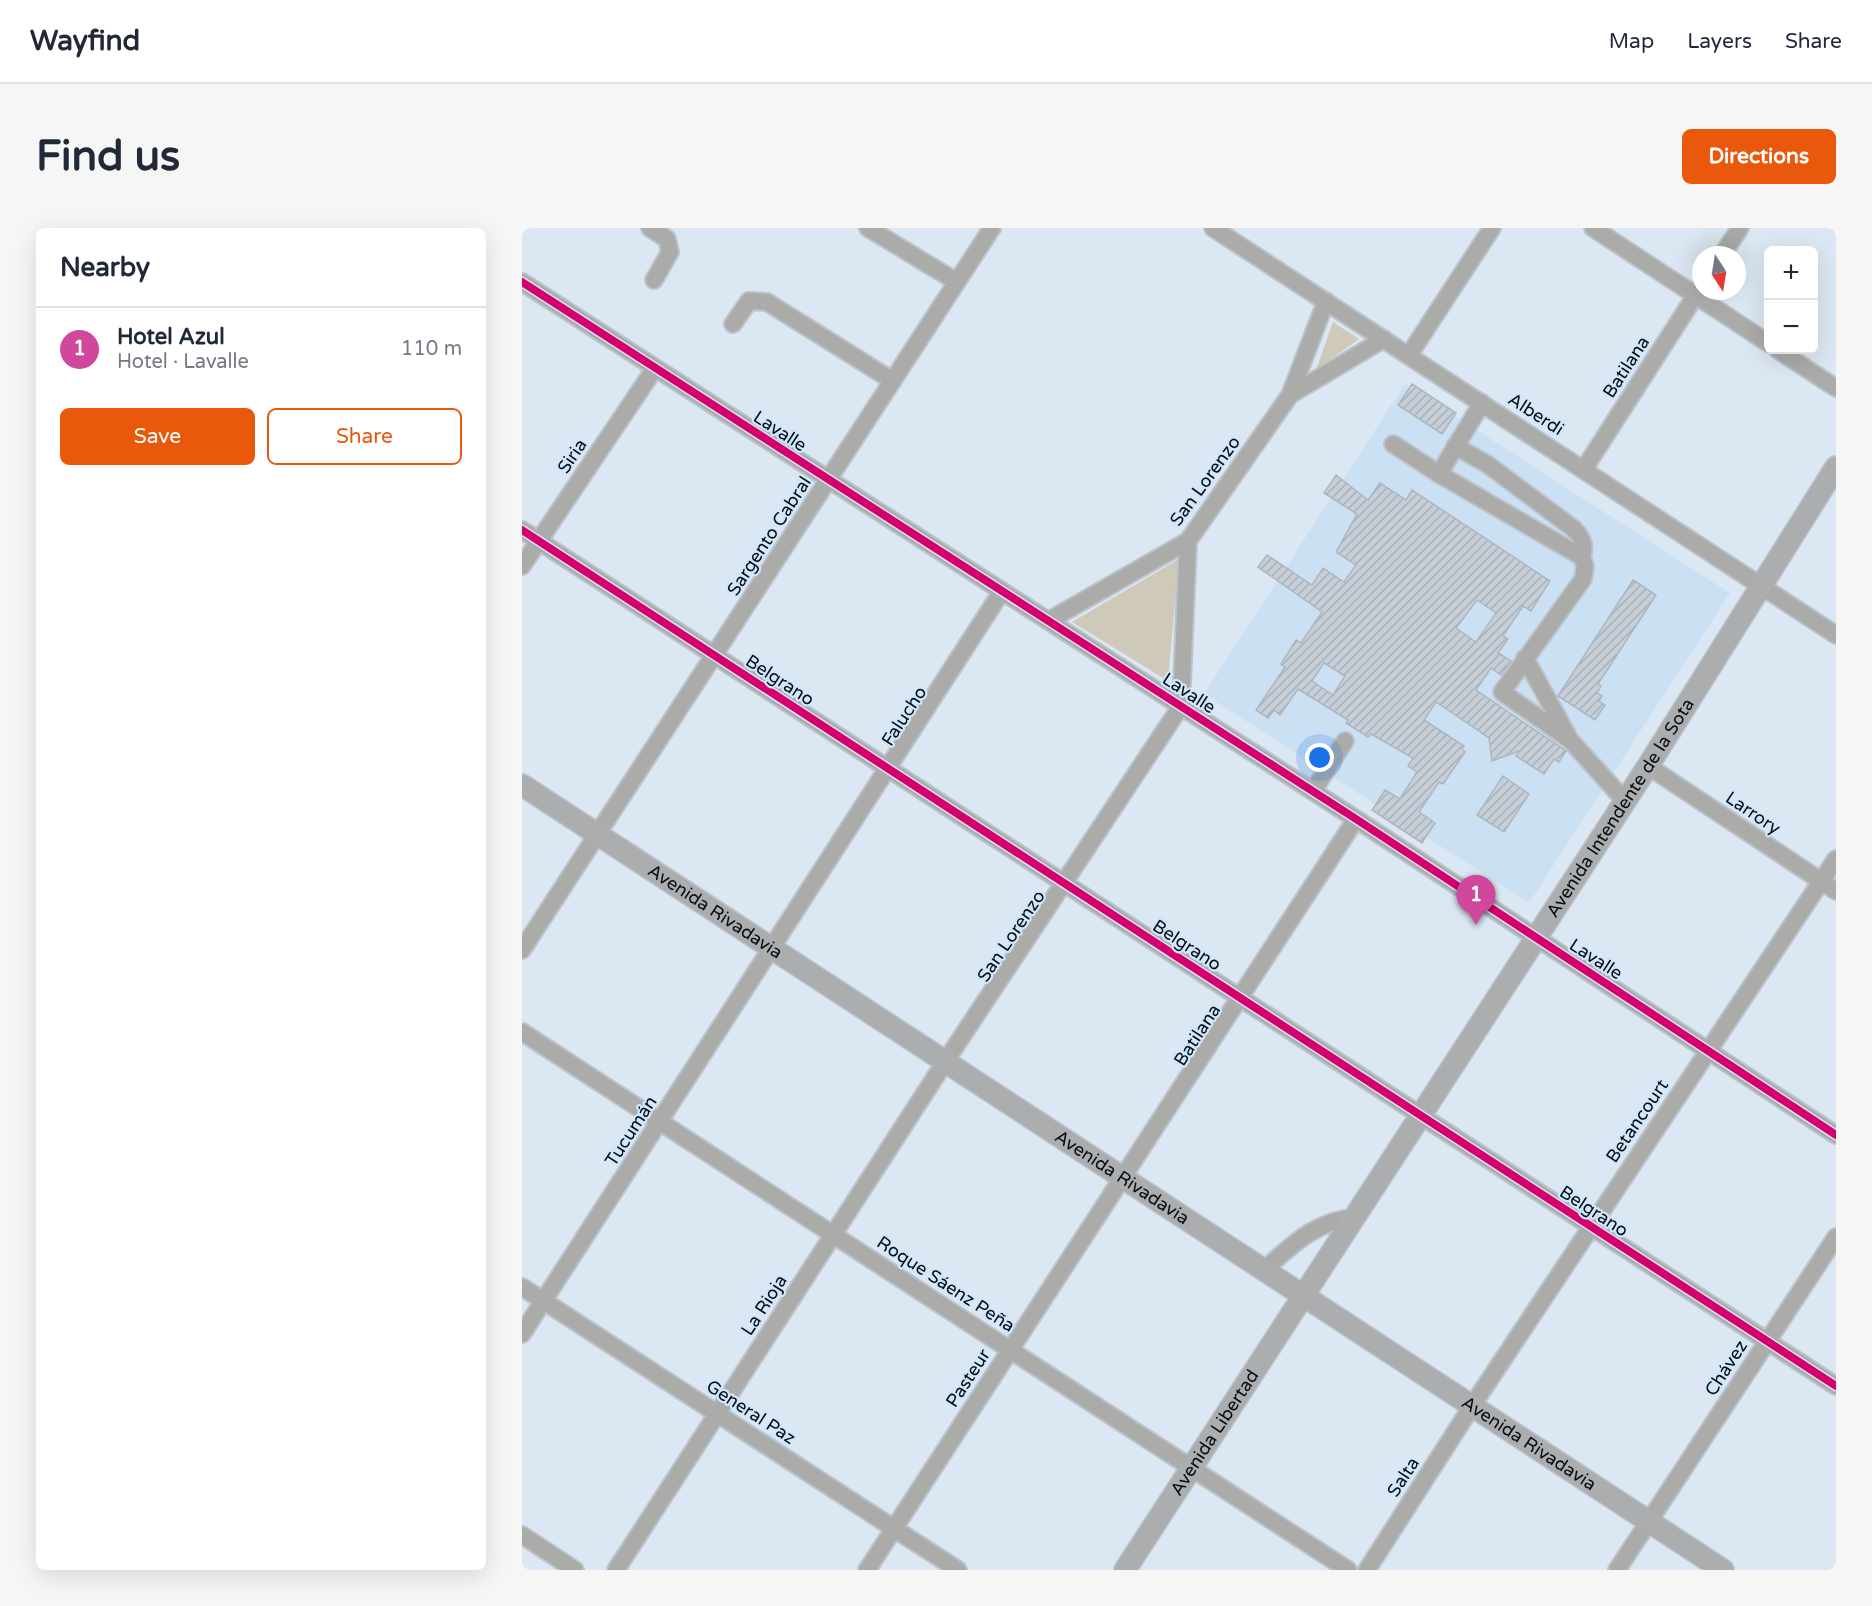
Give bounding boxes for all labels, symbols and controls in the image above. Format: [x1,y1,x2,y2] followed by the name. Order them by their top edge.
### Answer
[30,24,140,58] text: Wayfind
[1609,29,1654,54] text: Map
[1687,29,1752,54] text: Layers
[1785,29,1842,54] text: Share
[1682,129,1836,184] button: Directions
[36,131,180,182] text: Find us
[1692,246,1746,300] north arrow
[1764,246,1818,354] map controls
[1764,246,1818,300] button: +
[60,252,150,283] text: Nearby
[1764,300,1818,354] button: −
[117,324,225,350] text: Hotel Azul
[1598,332,1654,402] street label: Batilana
[73,337,86,361] text: 1
[401,337,462,361] text: 110 m
[117,350,249,374] text: Hotel · Lavalle
[1504,388,1568,440] street label: Alberdi
[749,406,811,456] street label: Lavalle
[60,408,255,465] button: Save
[267,408,462,465] button: Share
[1165,432,1245,530] street label: San Lorenzo
[553,435,591,477] street label: Siria
[722,472,816,600] street label: Sargento Cabral
[742,650,818,710] street label: Belgrano
[1158,668,1220,718] street label: Lavalle
[877,682,931,750] street label: Falucho
[1542,694,1699,921] street label: Avenida Intendente de la Sota
[1305,743,1334,772] your location
[1721,787,1785,840] street label: Larrory
[644,859,787,963] street label: Avenida Rivadavia
[1456,876,1496,925] pin: 1
[972,886,1050,986] street label: San Lorenzo
[1149,915,1225,975] street label: Belgrano
[1565,934,1627,984] street label: Lavalle
[1169,1000,1225,1070] street label: Batilana
[1601,1075,1673,1167] street label: Betancourt
[600,1092,662,1170] street label: Tucumán
[1051,1125,1194,1229] street label: Avenida Rivadavia
[1556,1181,1632,1241] street label: Belgrano
[873,1231,1019,1337] street label: Roque Sáenz Peña
[736,1270,792,1340] street label: La Rioja
[1700,1336,1752,1400] street label: Chávez
[941,1345,995,1411] street label: Pasteur
[1165,1365,1263,1500] street label: Avenida Libertad
[702,1375,800,1449] street label: General Paz
[1458,1391,1600,1495] street label: Avenida Rivadavia
[1382,1453,1424,1501] street label: Salta

